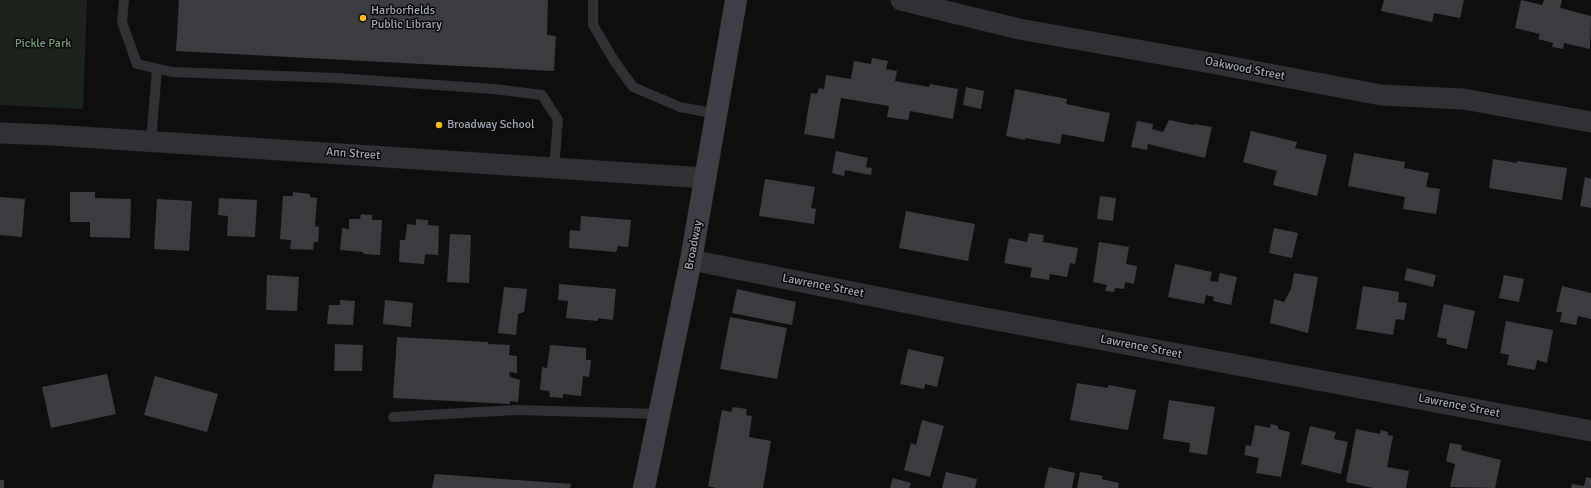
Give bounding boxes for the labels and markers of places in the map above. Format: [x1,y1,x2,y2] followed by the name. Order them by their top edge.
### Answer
[371,4,442,32] place label: Harborfields Public Library
[358,13,368,23] marker: Harborfields Public Library
[447,118,534,132] place label: Broadway School
[434,120,444,130] marker: Broadway School

